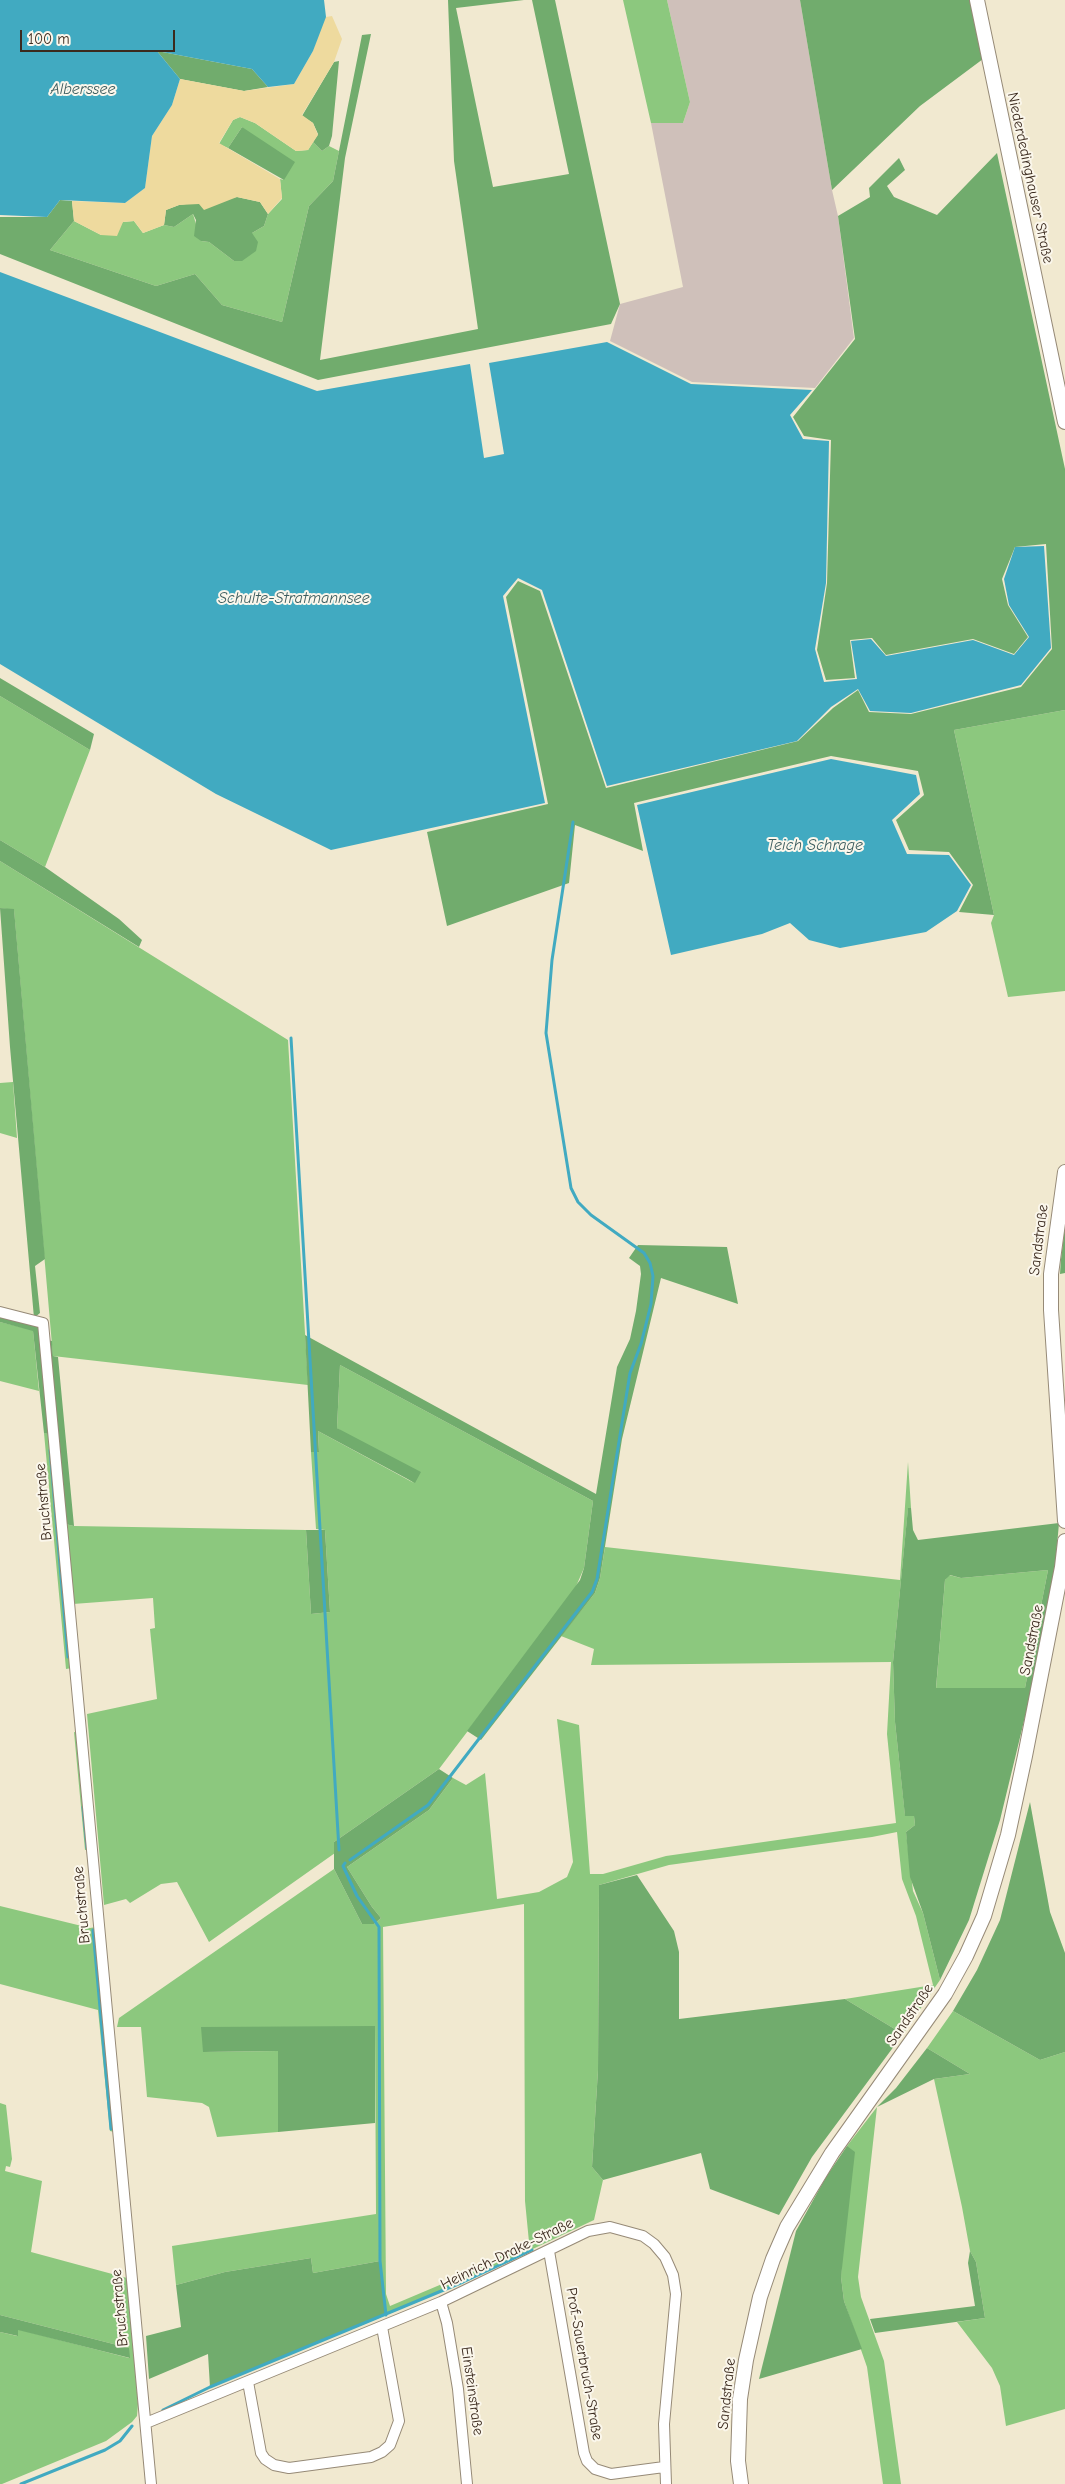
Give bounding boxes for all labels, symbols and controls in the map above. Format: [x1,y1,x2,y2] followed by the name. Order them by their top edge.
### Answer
[22,20,178,52] scale bar
[28,30,70,48] text: 100 m
[50,79,116,99] water label: Alberssee
[1003,91,1057,265] street label: Niederdedinghauser Straße
[218,588,370,608] water label: Schulte-Stratmannsee
[767,835,863,855] water label: Teich Schrage
[1026,1203,1052,1277] street label: Sandstraße
[32,1463,56,1541] street label: Bruchstraße
[1016,1603,1048,1677] street label: Sandstraße
[70,1866,94,1944] street label: Bruchstraße
[883,1980,937,2050] street label: Sandstraße
[438,2214,576,2294] street label: Heinrich-Drake-Straße
[108,2269,132,2347] street label: Bruchstraße
[562,2286,606,2442] street label: Prof.-Sauerbruch-Straße
[457,2345,487,2437] street label: Einsteinstraße
[714,2357,740,2431] street label: Sandstraße

